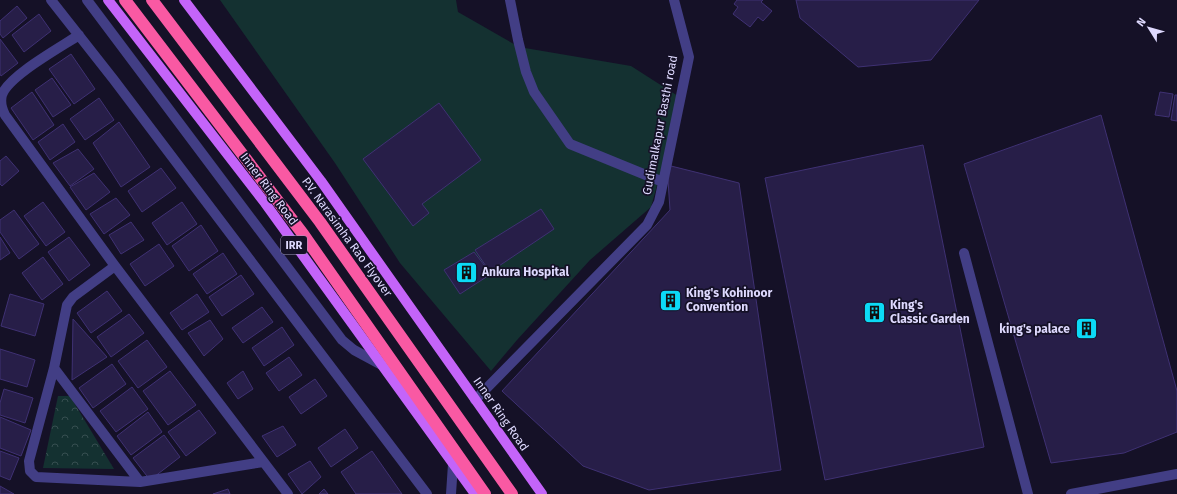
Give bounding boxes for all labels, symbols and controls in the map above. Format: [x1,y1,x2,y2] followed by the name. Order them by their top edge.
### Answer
[1129,8,1169,48] north arrow
[1134,15,1149,29] text: N
[640,54,680,196] street label: Gudimalkapur Basthi road
[237,150,301,228] street label: Inner Ring Road
[299,175,395,300] street label: P.V. Narasimha Rao Flyover
[281,236,307,254] road number: IRR
[454,259,480,285] building icon: Ankura Hospital
[481,265,569,279] place label: Ankura Hospital
[686,286,773,314] place label: King's Kohinoor Convention
[658,287,684,313] building icon: King's Kohinoor Convention
[890,298,970,326] place label: King's Classic Garden
[861,299,887,325] building icon: King's Classic Garden
[1073,316,1099,342] building icon: king's palace
[999,322,1070,336] place label: king's palace
[470,374,532,454] street label: Inner Ring Road

